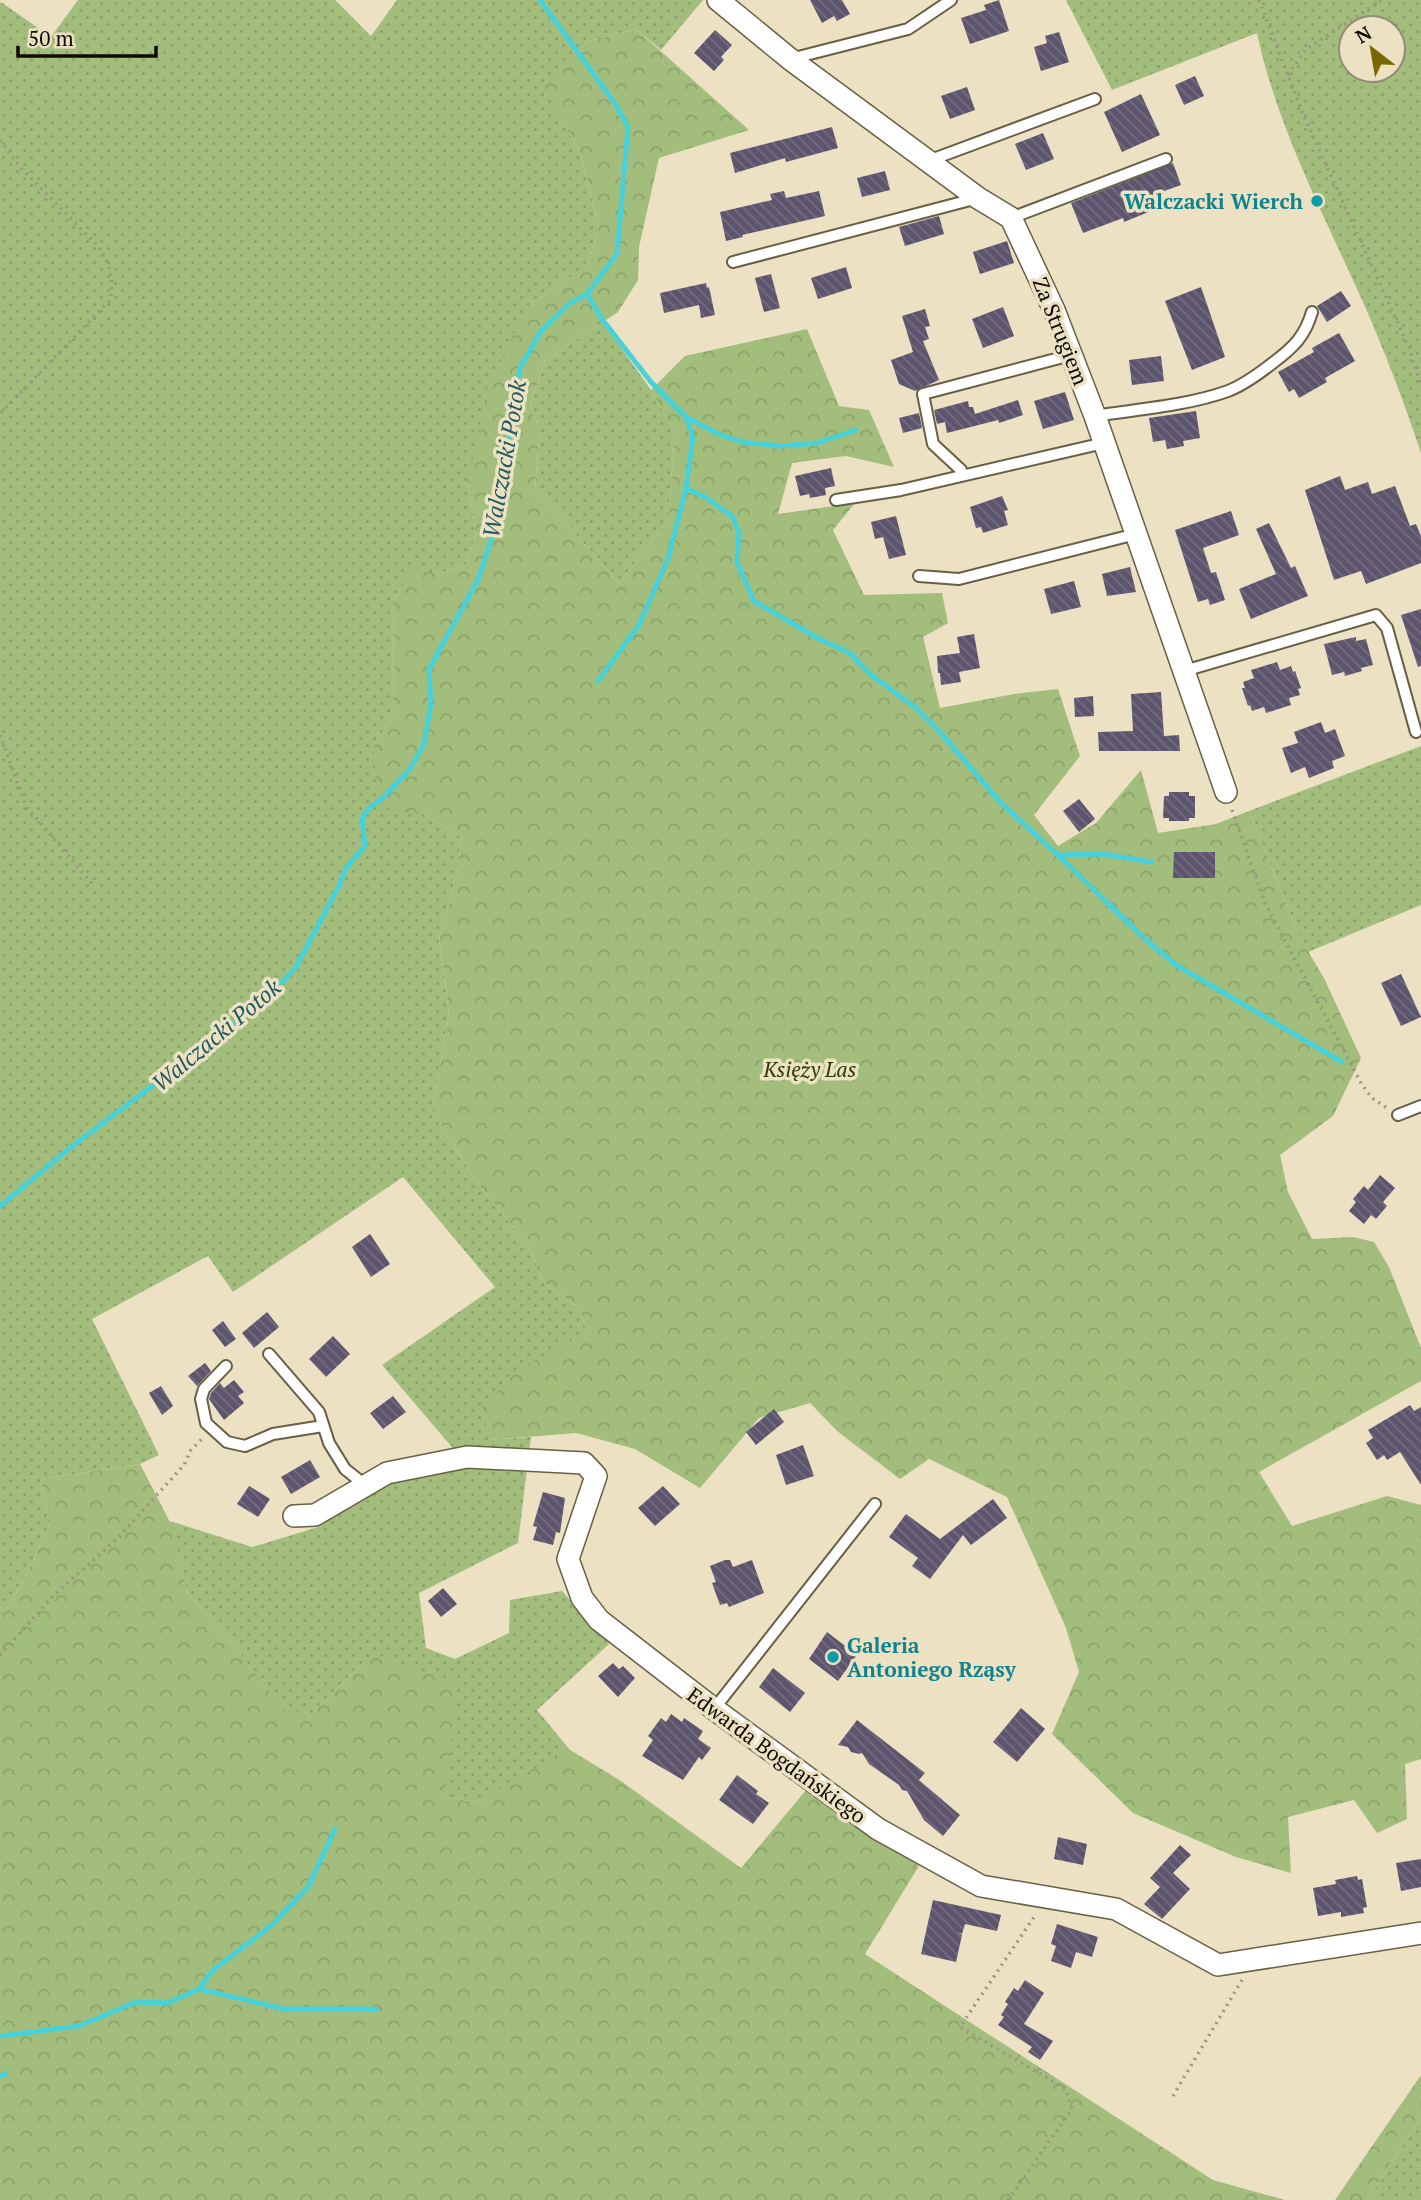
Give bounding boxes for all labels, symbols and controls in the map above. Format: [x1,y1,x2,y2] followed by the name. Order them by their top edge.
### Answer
[18,14,156,58] scale bar
[1337,14,1407,84] north arrow
[1350,19,1376,48] text: N
[28,24,74,52] text: 50 m
[1124,187,1304,215] place label: Walczacki Wierch
[1309,193,1325,209] marker: Walczacki Wierch
[1027,273,1095,389] street label: Za Strugiem
[475,377,533,540] water label: Walczacki Potok
[145,971,288,1098] water label: Walczacki Potok
[763,1055,857,1083] park label: Księży Las
[847,1631,1017,1683] place label: Galeria Antoniego Rząsy
[825,1649,841,1665] marker: Galeria Antoniego Rząsy
[682,1680,872,1830] street label: Edwarda Bogdańskiego

